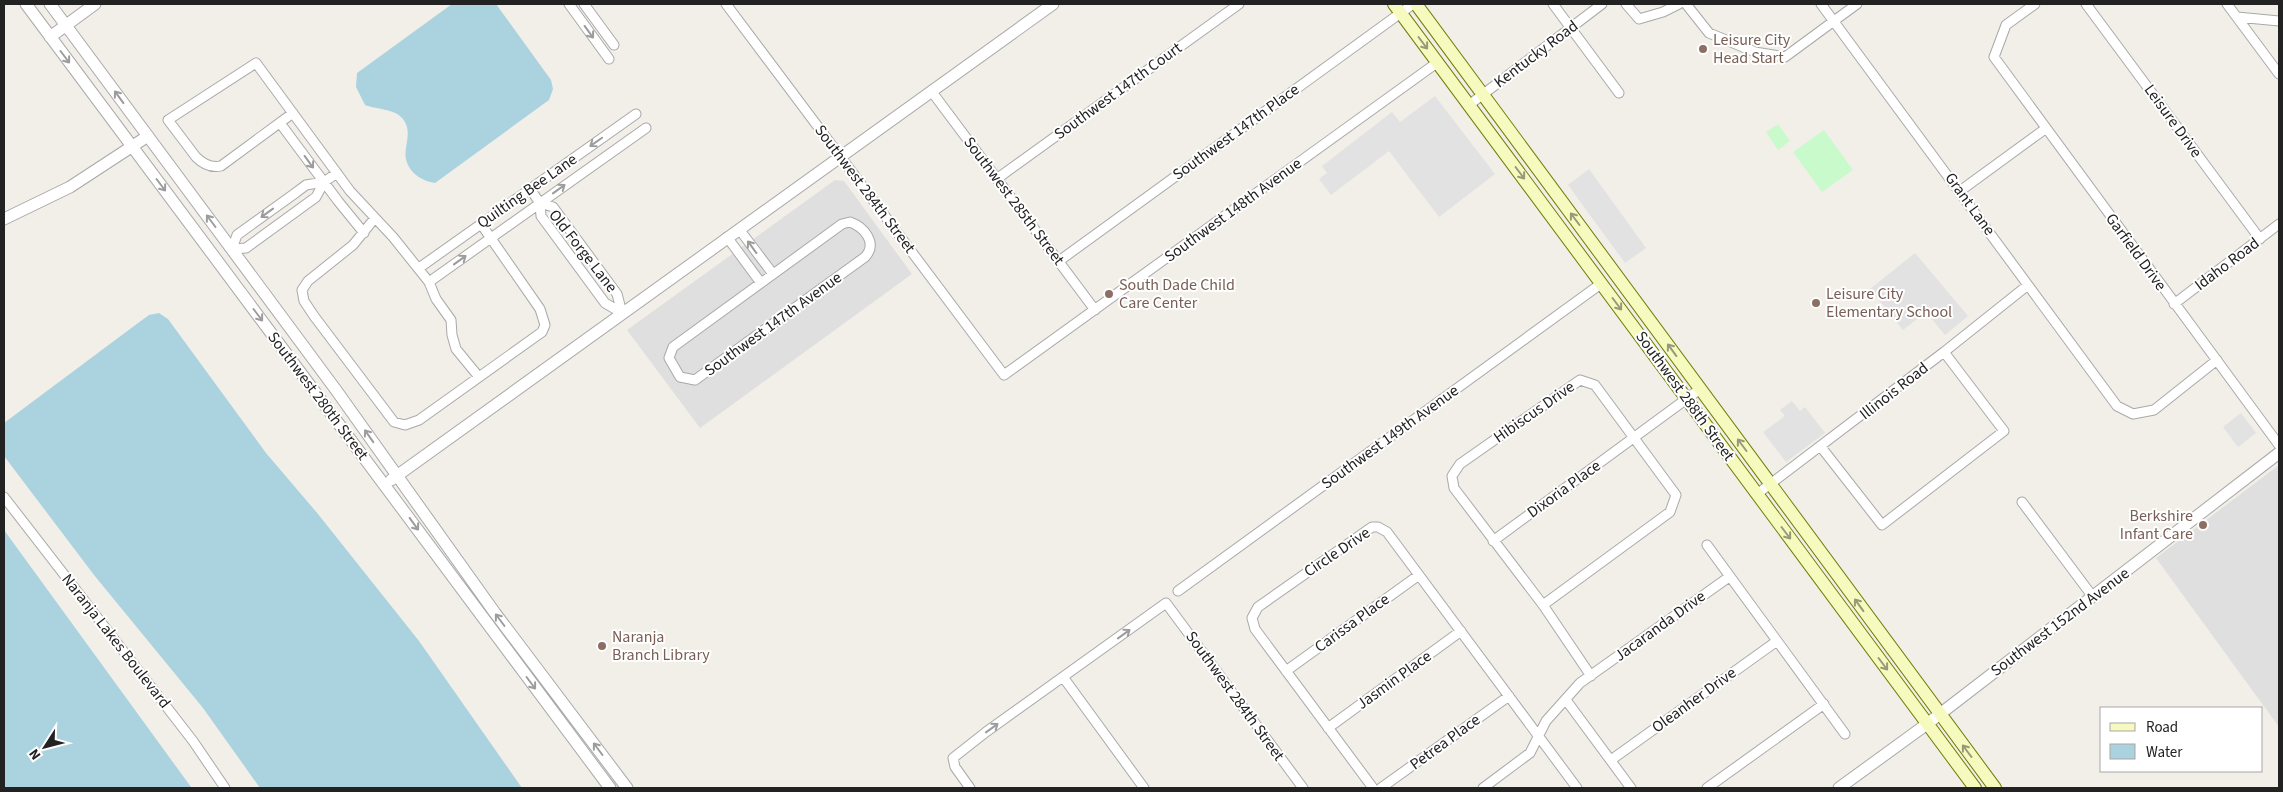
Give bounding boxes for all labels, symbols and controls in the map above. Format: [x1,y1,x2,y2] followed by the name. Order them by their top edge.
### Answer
[1489,15,1583,93] street label: Kentucky Road
[584,24,594,38] one-way arrow
[1713,29,1791,69] place label: Leisure City Head Start
[1418,36,1428,50] one-way arrow
[1050,37,1187,145] street label: Southwest 147th Court
[1697,43,1709,55] marker: Leisure City Head Start
[60,50,70,64] one-way arrow
[1168,78,1304,185] street label: Southwest 147th Place
[2139,80,2207,162] street label: Leisure Drive
[113,91,124,104] one-way arrow
[809,120,921,258] street label: Southwest 284th Street
[958,132,1070,270] street label: Southwest 285th Street
[589,137,603,147] one-way arrow
[472,148,582,234] street label: Quilting Bee Lane
[1160,153,1306,267] street label: Southwest 148th Avenue
[304,155,314,169] one-way arrow
[1515,166,1525,180] one-way arrow
[1940,168,2000,240] street label: Grant Lane
[156,178,166,192] one-way arrow
[552,184,565,195] one-way arrow
[544,205,623,297] street label: Old Forge Lane
[260,208,274,218] one-way arrow
[2100,209,2172,295] street label: Garfield Drive
[1570,212,1580,226] one-way arrow
[205,215,216,228] one-way arrow
[2190,232,2264,296] street label: Idaho Road
[747,241,758,254] one-way arrow
[453,255,467,265] one-way arrow
[700,267,846,381] street label: Southwest 147th Avenue
[1119,274,1235,314] place label: South Dade Child Care Center
[1826,283,1952,323] place label: Leisure City Elementary School
[1103,288,1115,300] marker: South Dade Child Care Center
[1612,297,1622,311] one-way arrow
[1810,297,1822,309] marker: Leisure City Elementary School
[253,308,264,321] one-way arrow
[262,327,374,465] street label: Southwest 280th Street
[1630,327,1740,466] street label: Southwest 288th Street
[1666,344,1677,357] one-way arrow
[1855,357,1933,425] street label: Illinois Road
[1489,376,1579,448] street label: Hibiscus Drive
[1317,380,1463,494] street label: Southwest 149th Avenue
[364,429,374,443] one-way arrow
[1737,438,1747,452] one-way arrow
[1523,455,1605,523] street label: Dixoria Place
[2120,505,2193,545] place label: Berkshire Infant Care
[409,517,419,531] one-way arrow
[2197,519,2209,531] marker: Berkshire Infant Care
[1299,522,1375,582] street label: Circle Drive
[1781,526,1791,540] one-way arrow
[1986,563,2134,681] street label: Southwest 152nd Avenue
[56,569,176,713] street label: Naranja Lakes Boulevard
[1610,585,1710,667] street label: Jacaranda Drive
[1310,588,1394,658] street label: Carissa Place
[1854,598,1864,612] one-way arrow
[494,614,505,627] one-way arrow
[612,626,710,666] place label: Naranja Branch Library
[1180,627,1290,766] street label: Southwest 284th Street
[1117,629,1131,639] one-way arrow
[596,640,608,652] marker: Naranja Branch Library
[1352,645,1436,715] street label: Jasmin Place
[1878,657,1888,671] one-way arrow
[1647,662,1741,738] street label: Oleanher Drive
[526,676,536,690] one-way arrow
[2100,707,2263,772] legend
[1405,709,1485,775] street label: Petrea Place
[2146,717,2178,738] text: Road
[20,722,70,772] north arrow
[985,723,999,733] one-way arrow
[593,742,603,756] one-way arrow
[2146,742,2183,763] text: Water
[24,744,46,764] text: N
[1962,744,1972,758] one-way arrow

